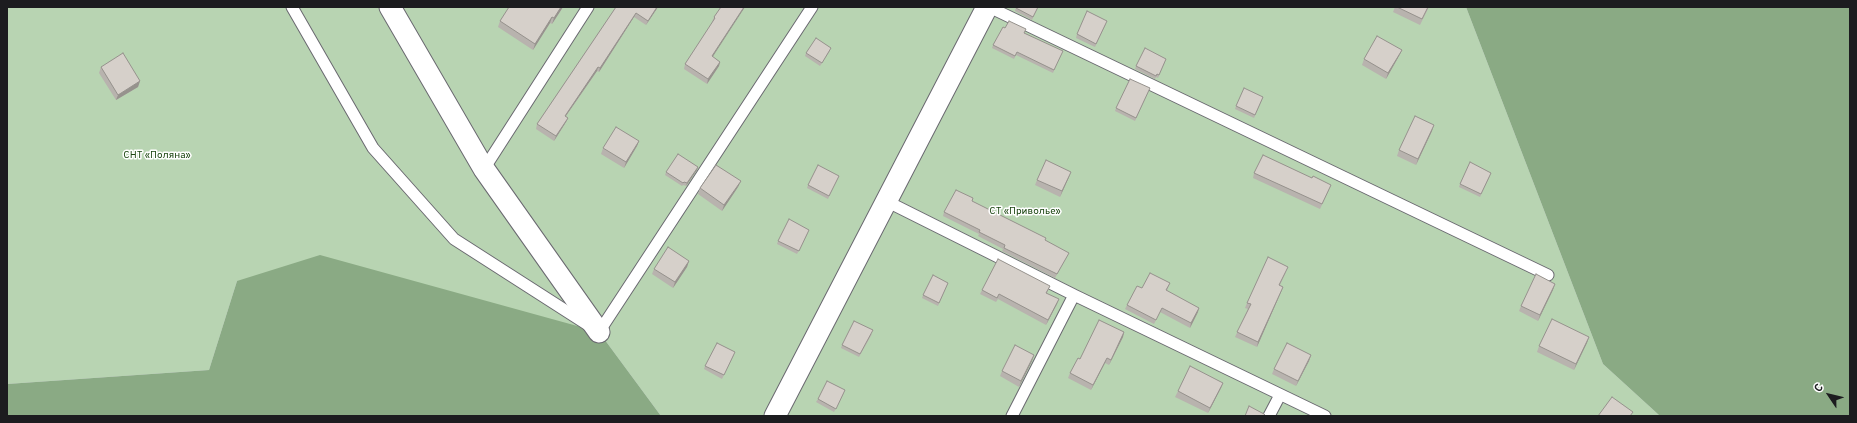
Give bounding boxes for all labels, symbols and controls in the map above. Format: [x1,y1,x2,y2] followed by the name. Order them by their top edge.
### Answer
[123,150,191,162] park label: СНТ «Поляна»
[989,206,1061,218] park label: СТ «Приволье»
[1809,375,1849,415] north arrow
[1811,381,1827,395] text: С

